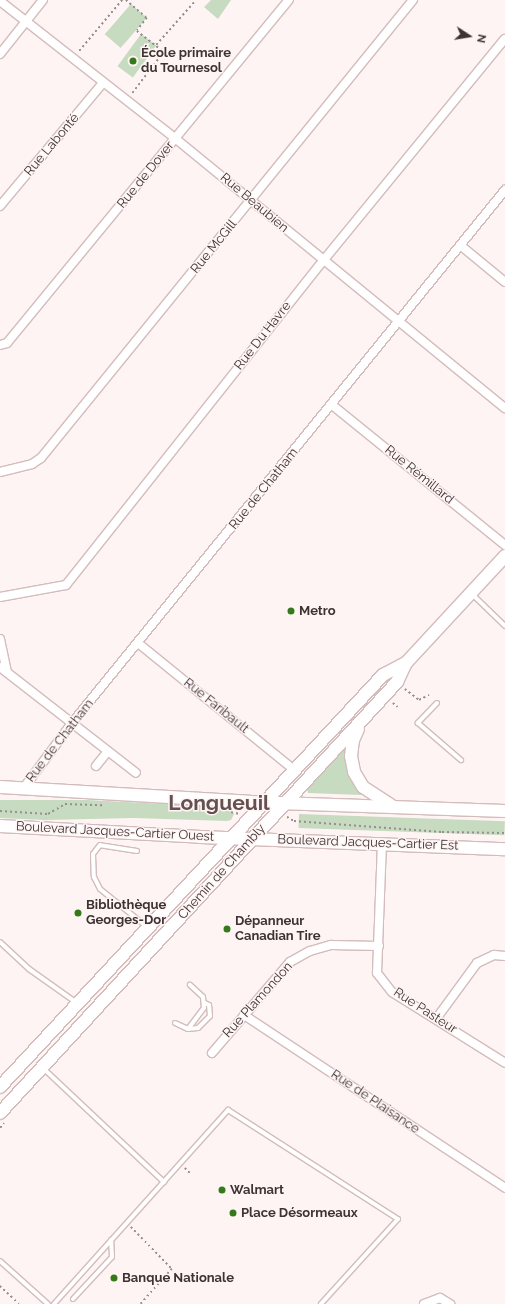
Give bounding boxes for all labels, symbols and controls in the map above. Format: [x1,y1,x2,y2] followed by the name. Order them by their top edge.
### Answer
[449,16,489,56] north arrow
[474,33,488,44] text: N
[141,46,231,77] place label: École primaire du Tournesol
[128,56,138,66] marker: École primaire du Tournesol
[21,111,83,179] street label: Rue Labonté
[114,138,178,212] street label: Rue de Dover
[217,170,291,236] street label: Rue Beaubien
[188,217,240,277] street label: Rue McGill
[231,299,295,373] street label: Rue Du Havre
[381,442,457,508] street label: Rue Rémillard
[226,445,302,533] street label: Rue de Chatham
[299,603,336,619] place label: Metro
[286,606,296,616] marker: Metro
[180,675,252,737] street label: Rue Faribault
[23,697,97,785] street label: Rue de Chatham
[168,790,270,816] district label: Longueuil
[15,819,215,845] street label: Boulevard Jacques-Cartier Ouest
[175,821,269,923] street label: Chemin de Chambly
[277,832,459,854] street label: Boulevard Jacques-Cartier Est
[86,898,166,929] place label: Bibliothèque Georges-Dor
[73,908,83,918] marker: Bibliothèque Georges-Dor
[235,914,321,945] place label: Dépanneur Canadian Tire
[222,924,232,934] marker: Dépanneur Canadian Tire
[220,959,296,1041] street label: Rue Plamondon
[390,985,460,1037] street label: Rue Pasteur
[328,1067,422,1137] street label: Rue de Plaisance
[230,1182,284,1198] place label: Walmart
[217,1185,227,1195] marker: Walmart
[241,1205,358,1221] place label: Place Désormeaux
[228,1208,238,1218] marker: Place Désormeaux
[122,1270,234,1286] place label: Banque Nationale
[109,1273,119,1283] marker: Banque Nationale

